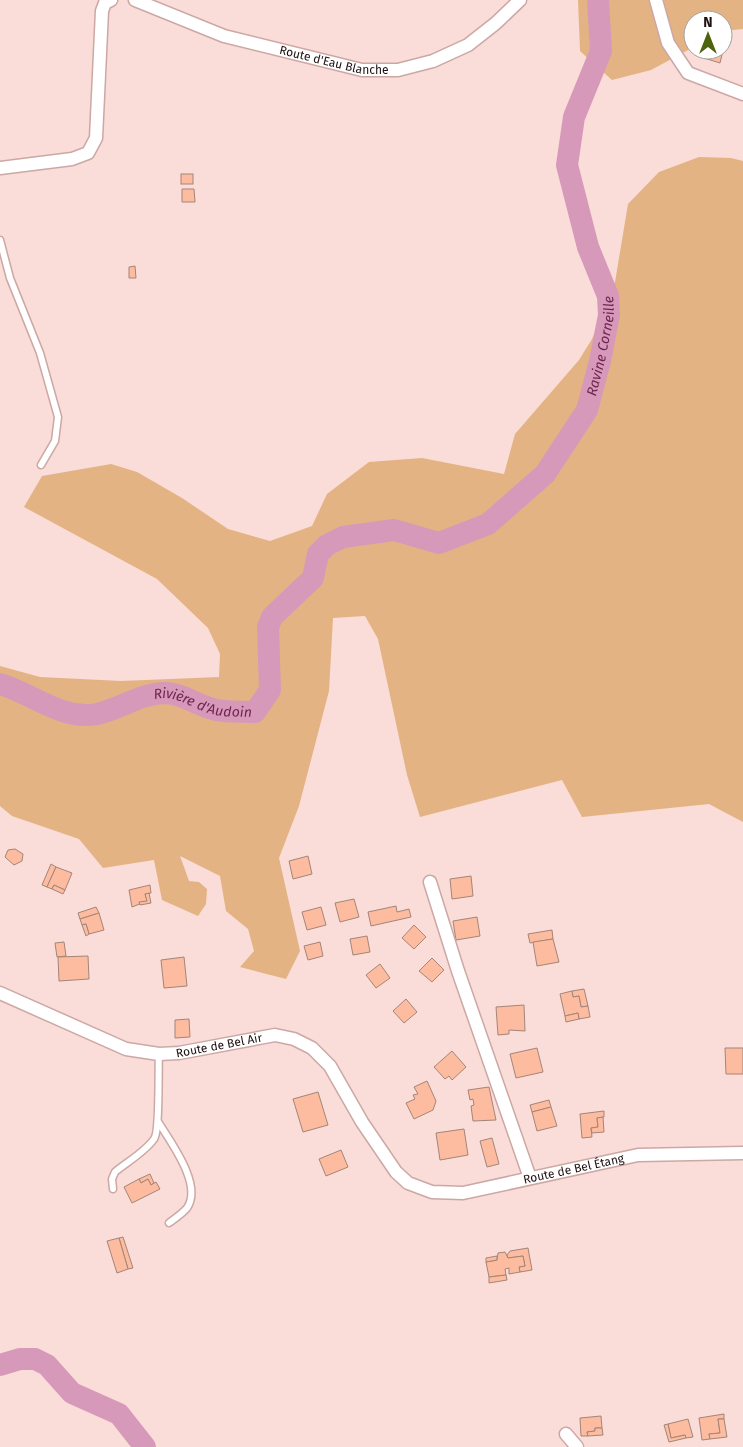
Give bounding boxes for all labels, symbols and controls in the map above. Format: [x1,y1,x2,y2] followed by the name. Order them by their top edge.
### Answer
[683,10,733,60] north arrow
[703,14,713,31] text: N
[278,43,389,77] street label: Route d'Eau Blanche
[583,296,618,398] water label: Ravine Corneille
[153,684,252,720] water label: Rivière d'Audoin
[175,1030,264,1060] street label: Route de Bel Air
[522,1151,626,1187] street label: Route de Bel Étang

